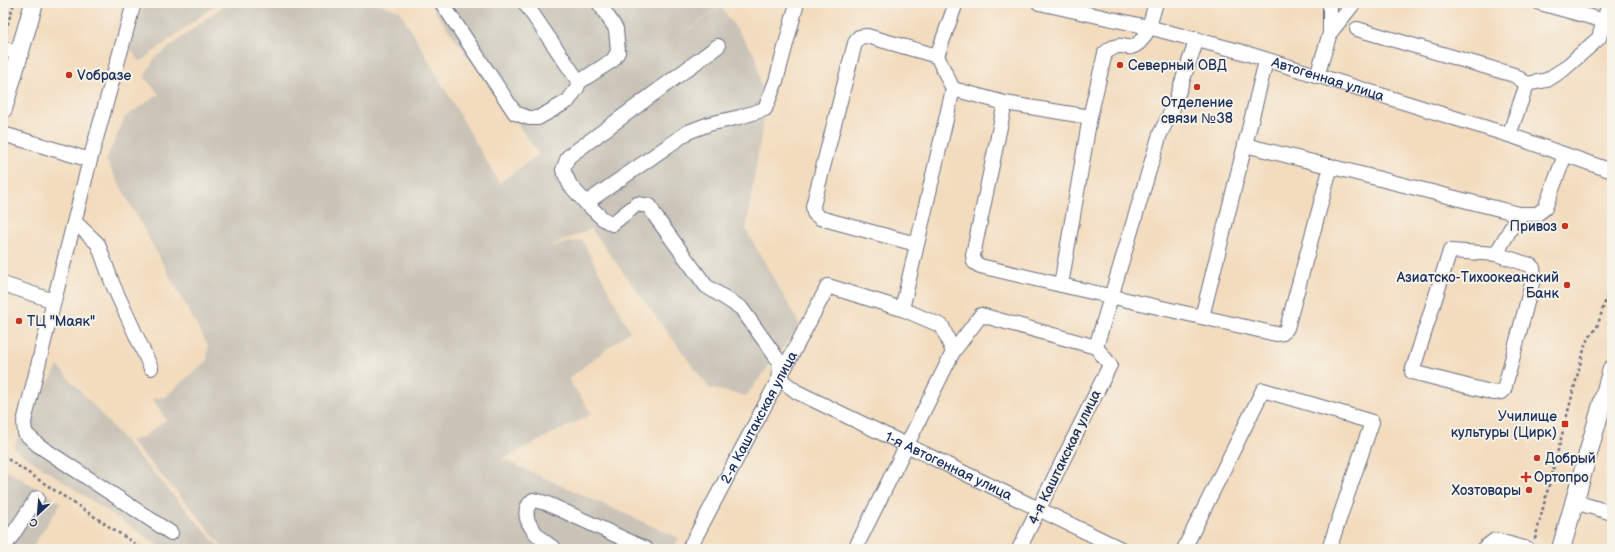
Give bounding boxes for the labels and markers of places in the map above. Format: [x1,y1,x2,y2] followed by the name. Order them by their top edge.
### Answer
[1128,57,1227,74] place label: Северный ОВД
[1115,60,1125,70] marker: Северный ОВД
[77,67,132,84] place label: Vобразе
[64,70,74,80] marker: Vобразе
[1192,82,1202,92] marker: Отделение связи №38
[1161,94,1233,127] place label: Отделение связи №38
[1510,218,1557,235] place label: Привоз
[1560,221,1570,231] marker: Привоз
[1396,269,1560,302] place label: Азиатско-Тихоокеанский Банк
[1562,280,1572,290] marker: Азиатско-Тихоокеанский Банк
[27,313,95,330] place label: ТЦ "Маяк"
[14,316,24,326] marker: ТЦ "Маяк"
[1451,408,1557,441] place label: Училище культуры (Цирк)
[1560,419,1570,429] marker: Училище культуры (Цирк)
[1545,450,1596,467] place label: Добрый
[1532,453,1542,463] marker: Добрый
[1534,469,1589,486] place label: Ортопро
[1521,472,1531,482] marker: Ортопро
[1452,482,1521,499] place label: Хозтовары
[1524,485,1534,495] marker: Хозтовары

